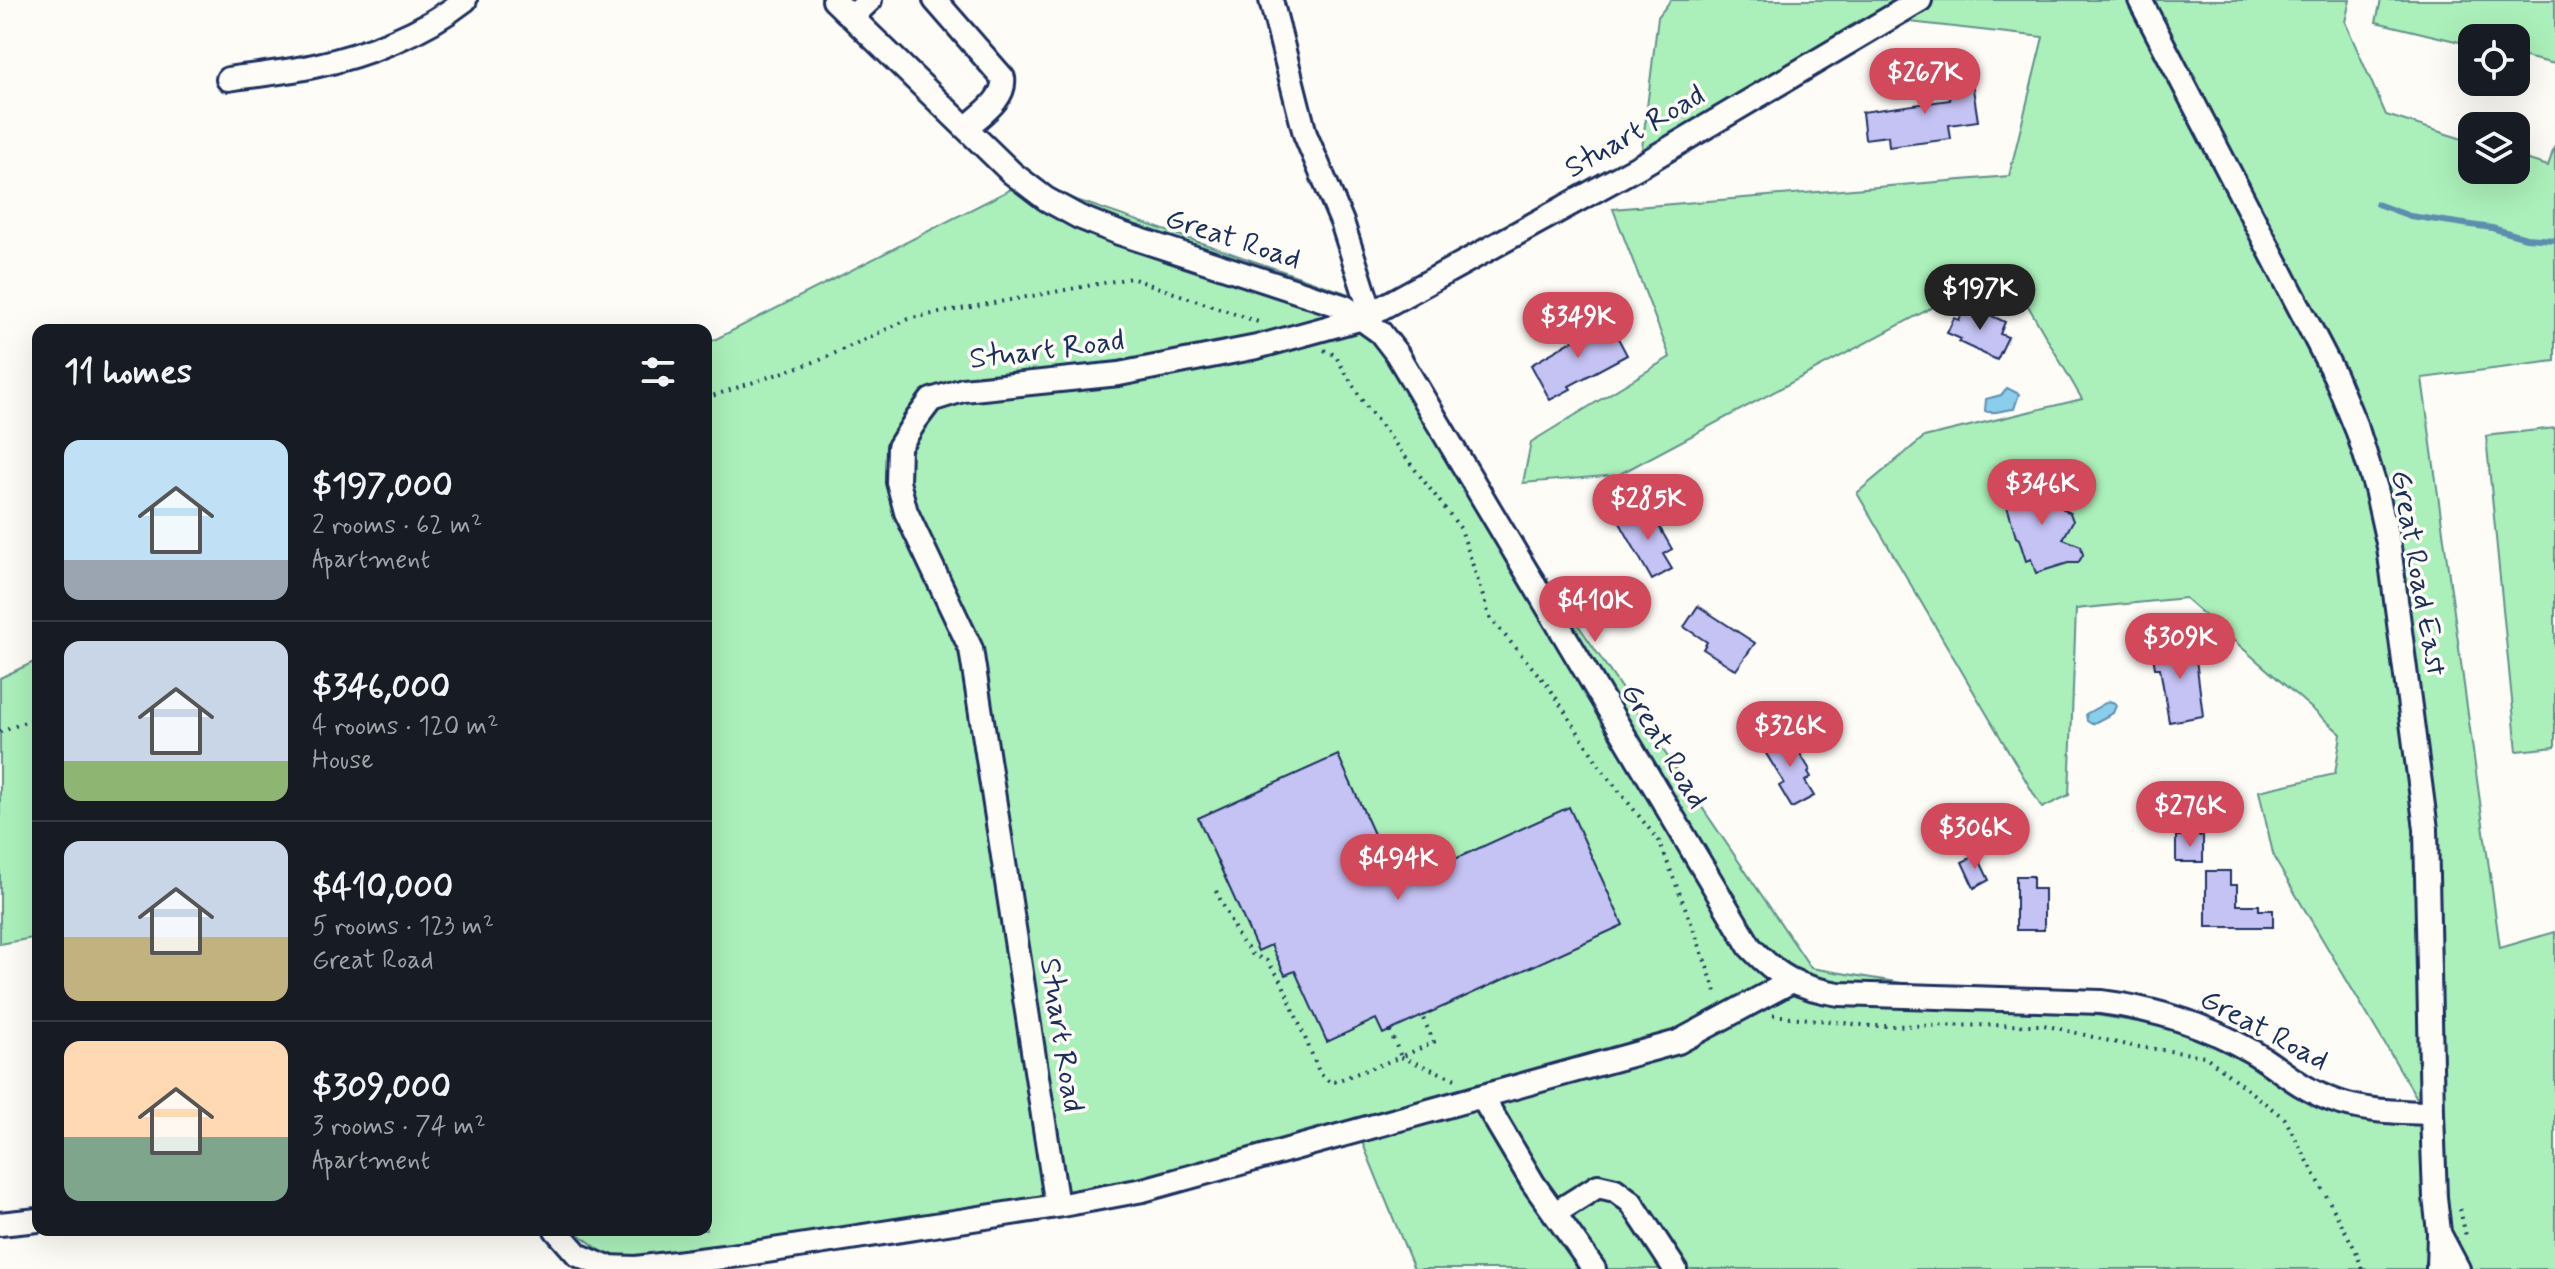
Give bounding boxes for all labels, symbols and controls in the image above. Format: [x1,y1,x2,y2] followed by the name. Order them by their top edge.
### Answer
[2458,24,2530,184] map controls
[2458,24,2530,96] button: locate
[1869,48,1981,116] pin: $267K
[1887,57,1963,91] text: $267K
[1558,76,1712,188] street label: Stuart Road
[2458,112,2530,184] button: layers
[1160,199,1306,279] street label: Great Road
[1924,264,2036,332] pin: $197K
[1942,273,2018,307] text: $197K
[1522,292,1634,360] pin: $349K
[1541,301,1615,335] text: $349K
[967,321,1127,379] street label: Stuart Road
[64,350,192,395] text: 11 homes
[636,350,680,394] icon: filters
[1986,459,2098,527] pin: $346K
[312,464,453,509] text: $197,000
[2381,467,2455,679] street label: Great Road East
[2005,468,2079,502] text: $346K
[128,472,224,568] icon: home
[1592,474,1704,542] pin: $285K
[1610,483,1686,517] text: $285K
[312,509,482,543] text: 2 rooms · 62 m²
[312,543,430,577] text: Apartment
[1539,576,1651,644] pin: $410K
[1557,585,1633,619] text: $410K
[2124,613,2236,681] pin: $309K
[2143,622,2217,656] text: $309K
[312,665,450,710] text: $346,000
[128,673,224,769] icon: home
[1611,676,1717,816] street label: Great Road
[1734,701,1846,769] pin: $326K
[312,710,499,744] text: 4 rooms · 120 m²
[1754,710,1826,744] text: $326K
[312,744,373,778] text: House
[2134,781,2246,849] pin: $276K
[2154,790,2226,824] text: $276K
[1919,803,2031,871] pin: $306K
[1939,812,2011,846] text: $306K
[1342,834,1454,902] pin: $494K
[1358,843,1438,877] text: $494K
[312,865,453,910] text: $410,000
[128,873,224,969] icon: home
[312,910,494,944] text: 5 rooms · 123 m²
[312,944,434,978] text: Great Road
[1030,955,1092,1115] street label: Stuart Road
[2193,980,2335,1080] street label: Great Road
[312,1065,451,1110] text: $309,000
[128,1073,224,1169] icon: home
[312,1110,486,1144] text: 3 rooms · 74 m²
[312,1144,430,1178] text: Apartment

